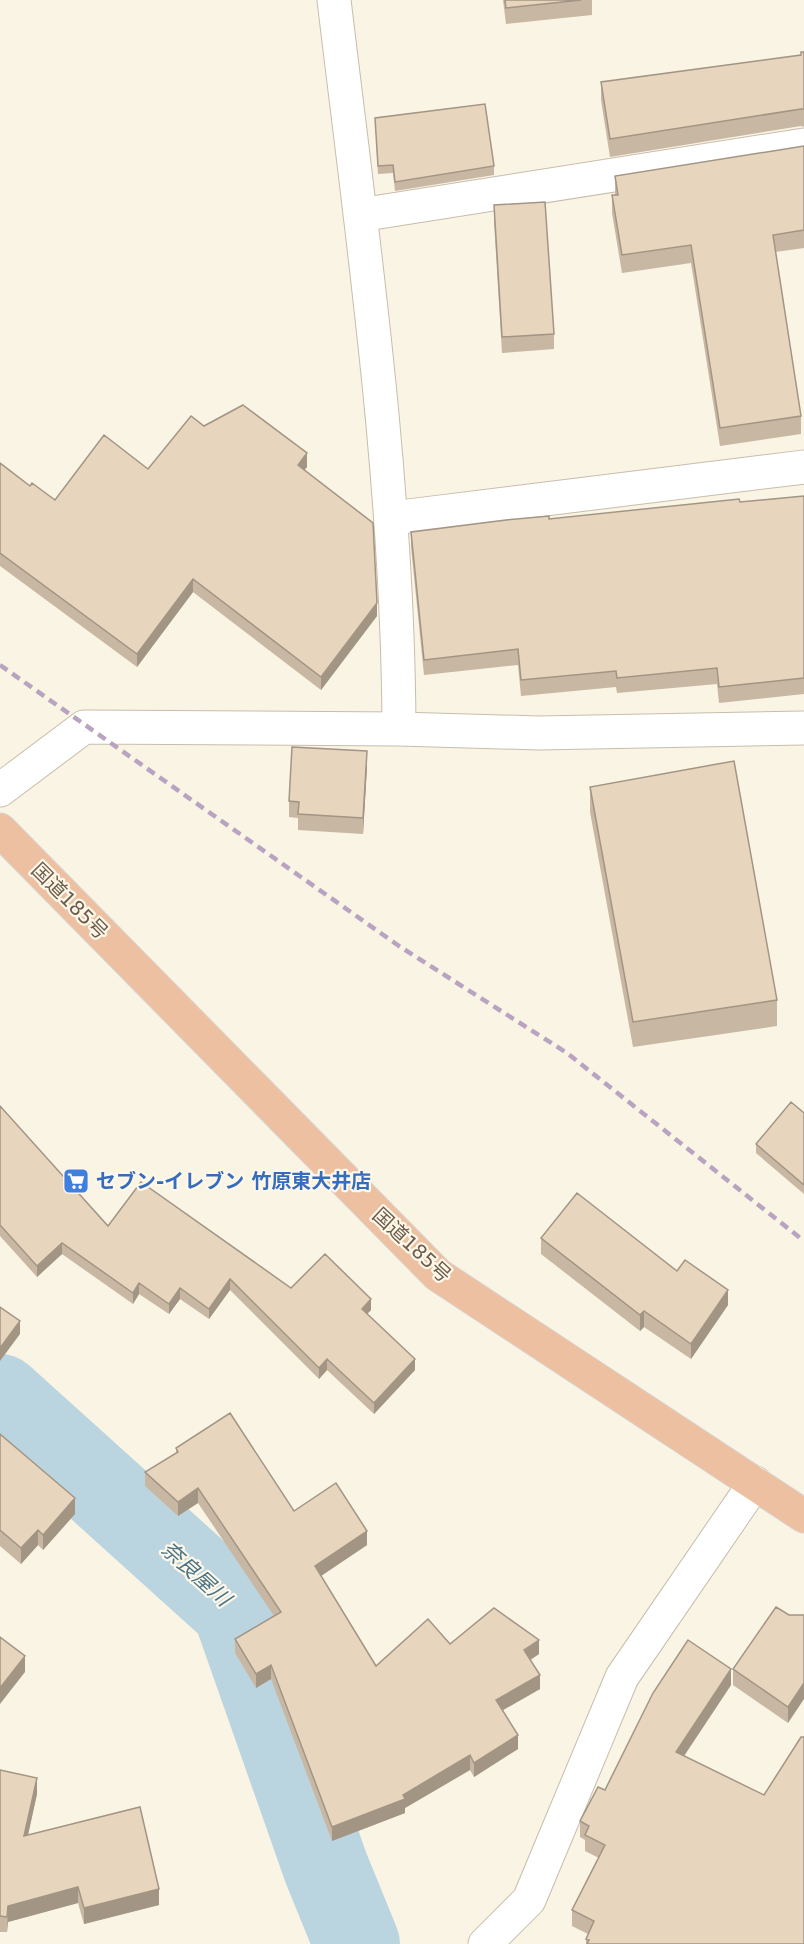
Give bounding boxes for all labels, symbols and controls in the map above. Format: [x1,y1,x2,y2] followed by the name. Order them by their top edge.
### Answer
[27,858,113,944] street label: 国道185号
[61,1166,91,1196] supermarket icon: セブン-イレブン 竹原東大井店
[96,1169,371,1193] place label: セブン-イレブン 竹原東大井店
[368,1203,456,1287] street label: 国道185号
[157,1537,237,1612] water label: 奈良屋川

